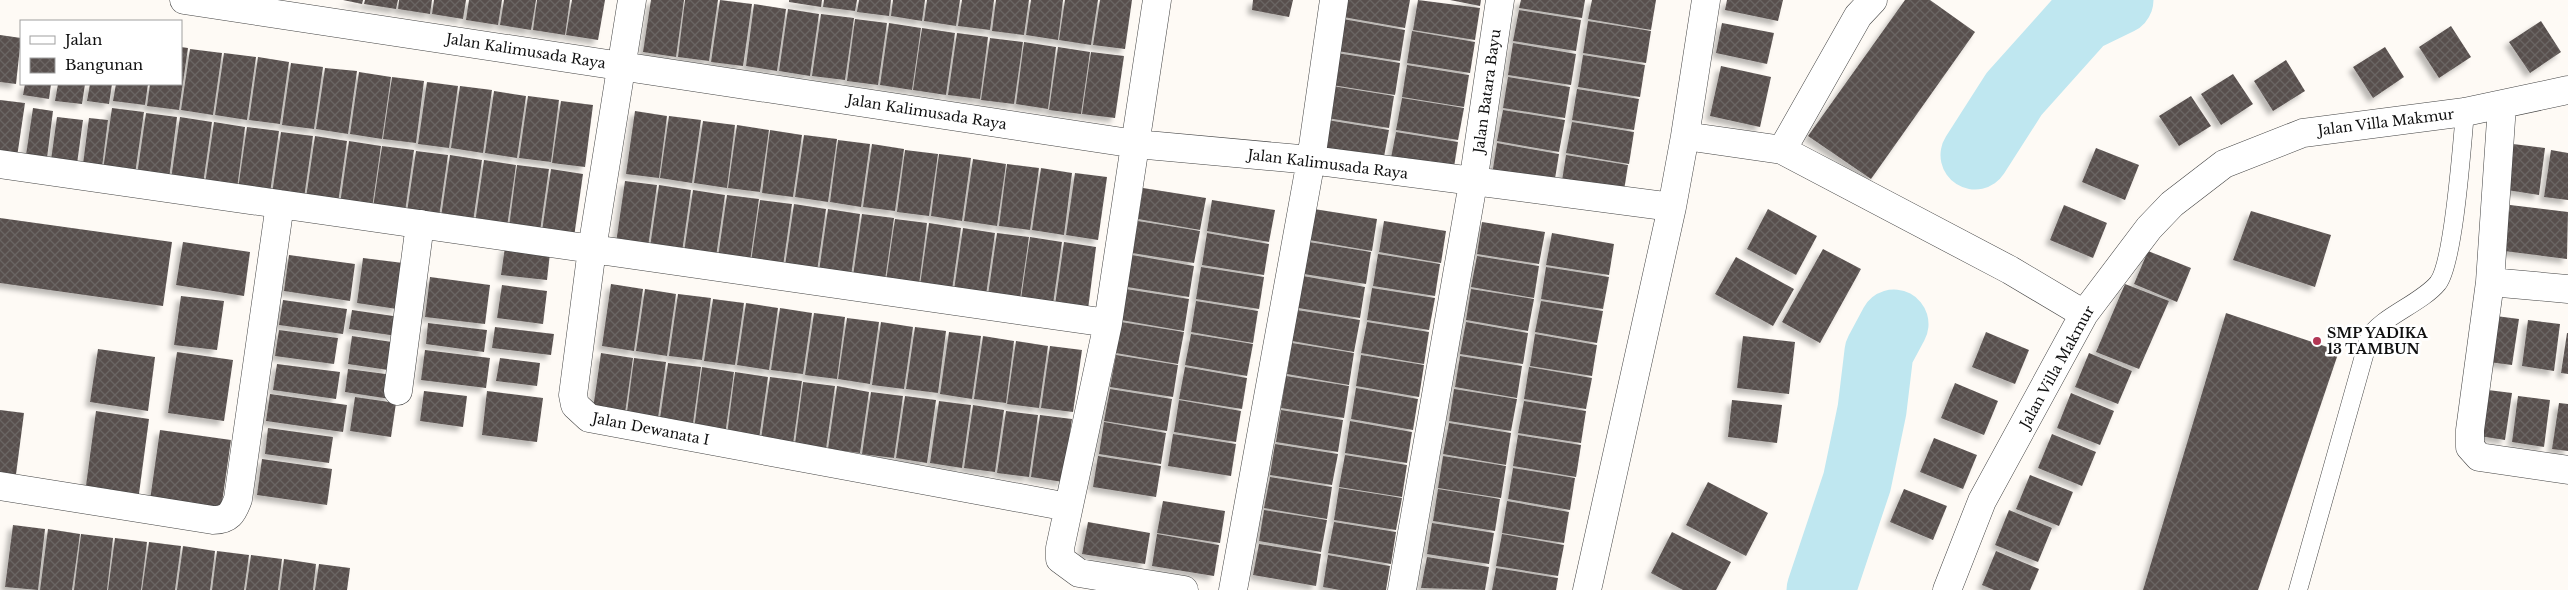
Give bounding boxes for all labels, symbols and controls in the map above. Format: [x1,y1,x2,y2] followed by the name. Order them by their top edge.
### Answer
[20,20,182,85] legend
[1469,27,1505,156] street label: Jalan Batara Bayu
[443,29,607,73] street label: Jalan Kalimusada Raya
[63,30,102,49] text: Jalan
[65,55,143,74] text: Bangunan
[844,90,1008,134] street label: Jalan Kalimusada Raya
[2315,105,2456,140] street label: Jalan Villa Makmur
[1245,145,1409,183] street label: Jalan Kalimusada Raya
[2015,302,2098,433] street label: Jalan Villa Makmur
[2327,324,2428,358] place label: SMP YADIKA 13 TAMBUN
[2311,335,2323,347] marker: SMP YADIKA 13 TAMBUN
[589,408,711,449] street label: Jalan Dewanata I

